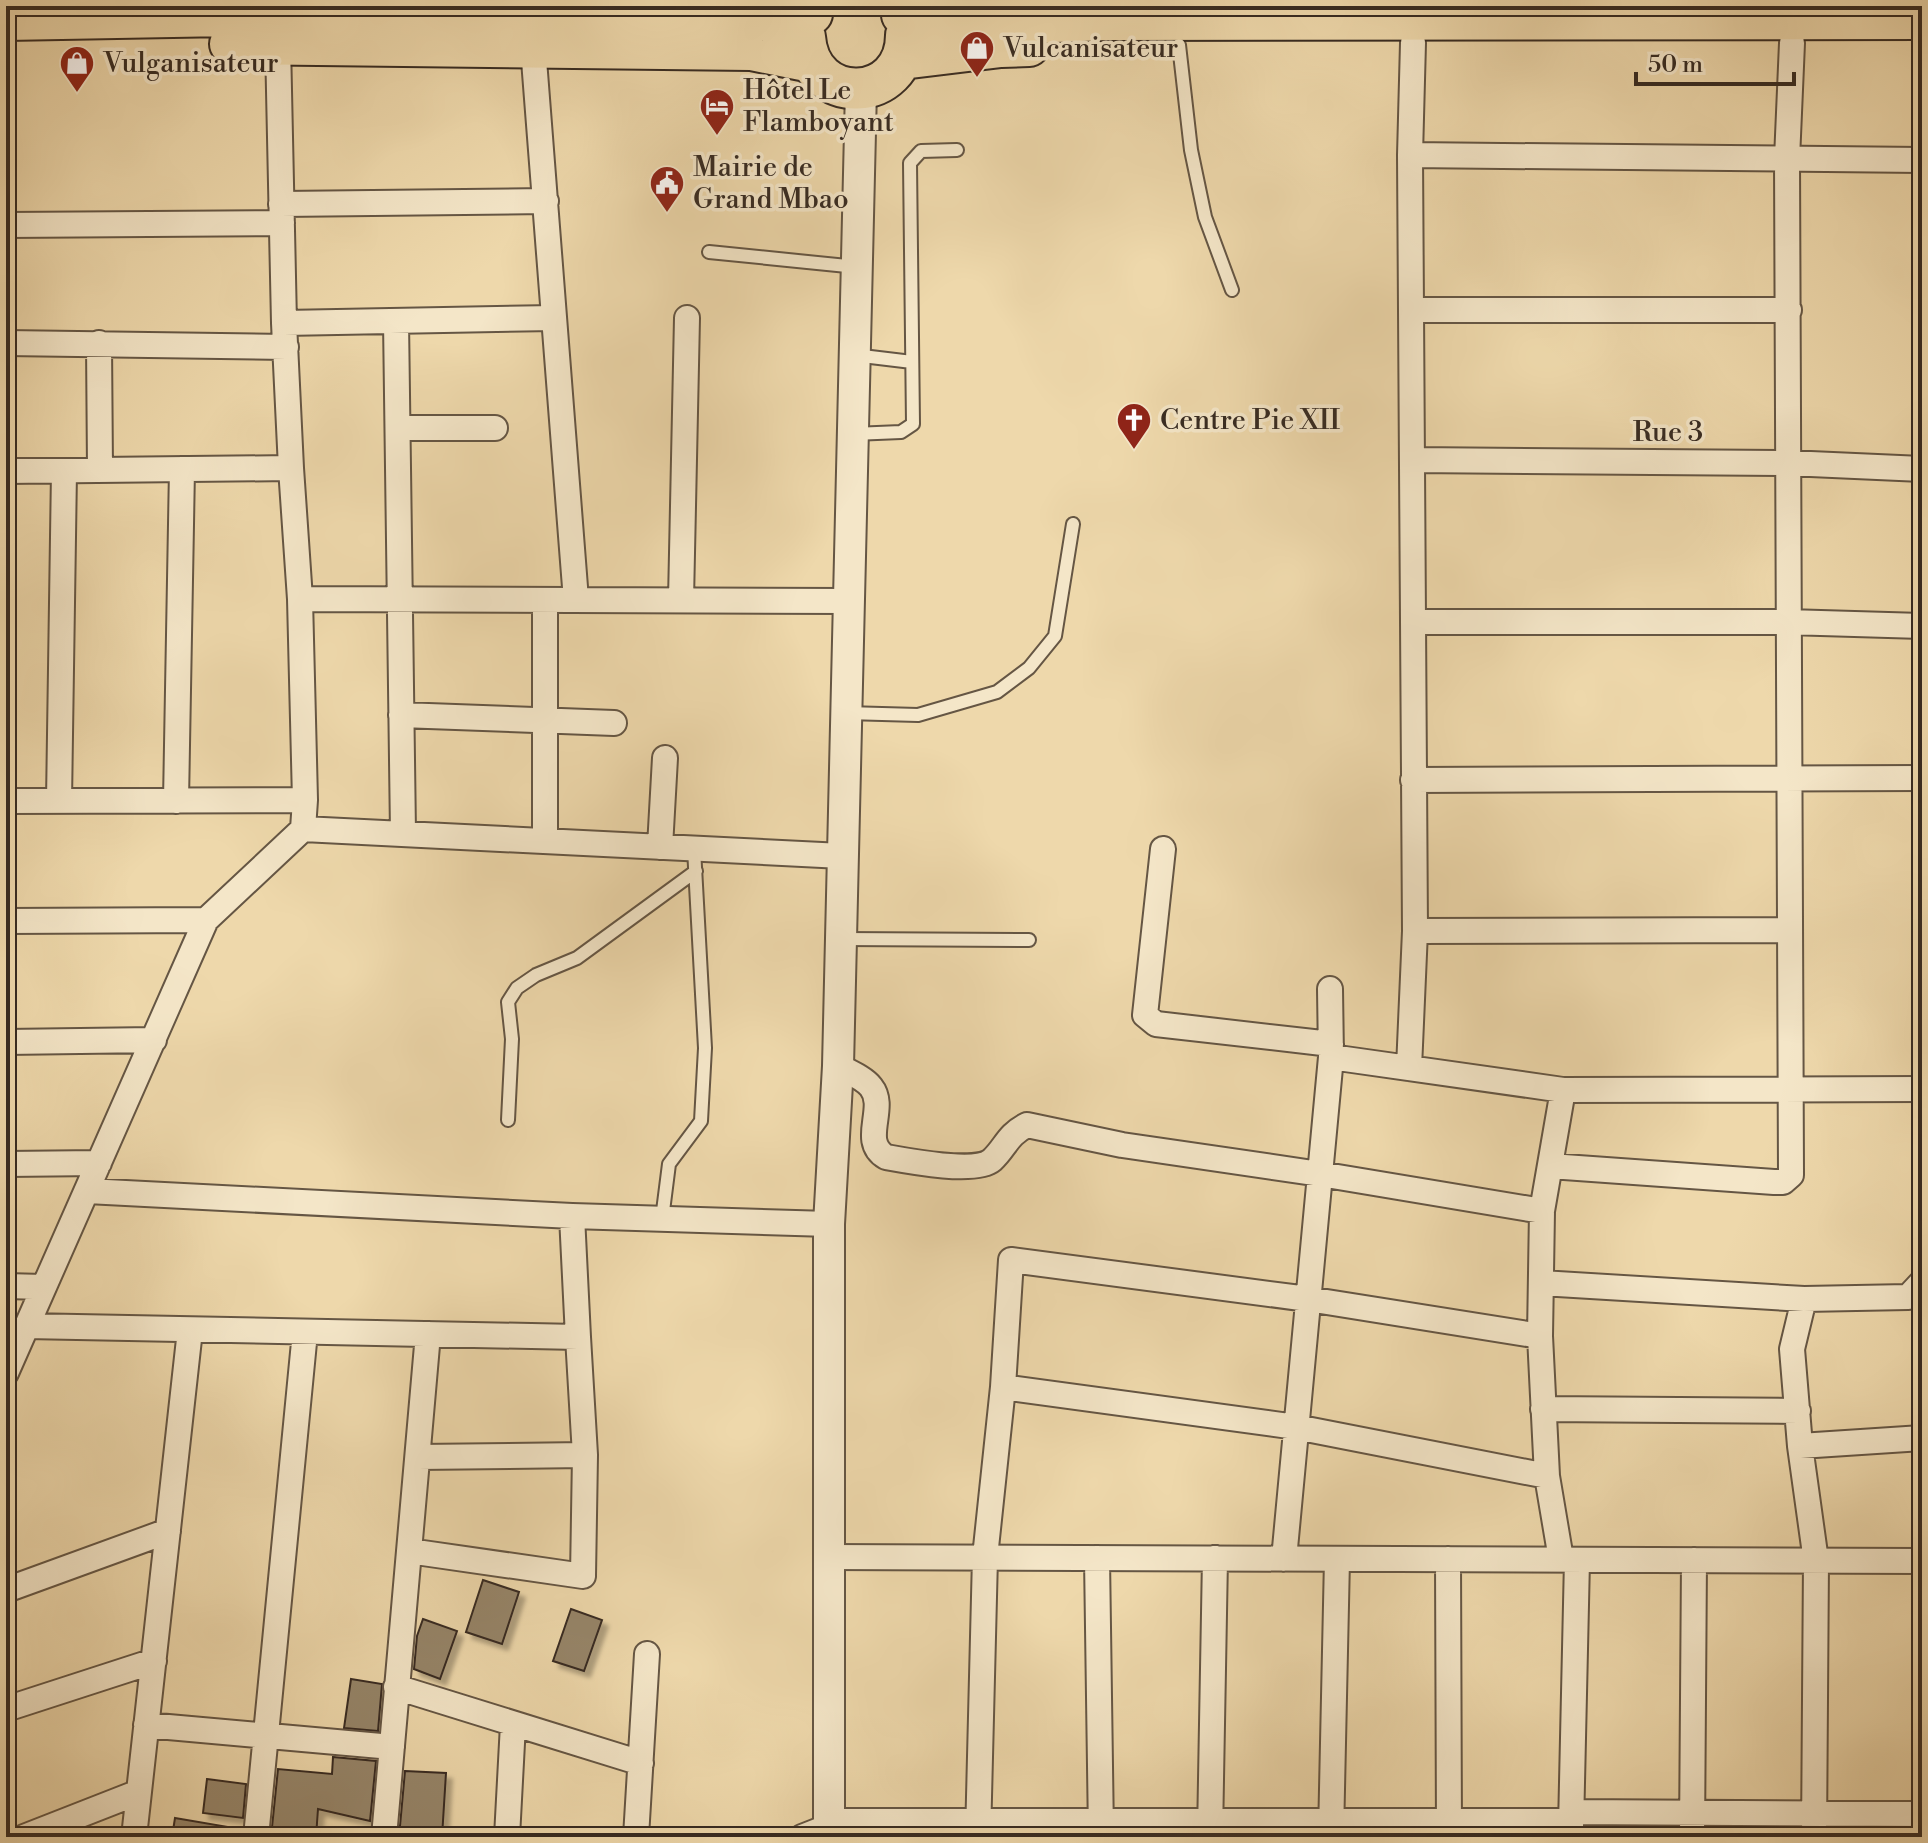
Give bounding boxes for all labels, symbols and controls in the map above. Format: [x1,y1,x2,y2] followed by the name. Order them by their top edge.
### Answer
[958,29,996,79] shop icon: Vulcanisateur
[1002,31,1178,66] place label: Vulcanisateur
[1636,36,1794,86] scale bar
[58,44,96,94] shop icon: Vulganisateur
[102,46,279,81] place label: Vulganisateur
[1648,50,1703,80] text: 50 m
[743,73,894,140] place label: Hôtel Le Flamboyant
[698,87,736,137] hotel icon: Hôtel Le Flamboyant
[693,150,849,217] place label: Mairie de Grand Mbao
[648,164,686,214] public building icon: Mairie de Grand Mbao
[1115,401,1153,451] church icon: Centre Pie XII
[1160,403,1341,438] place label: Centre Pie XII
[1633,415,1703,450] street label: Rue 3

